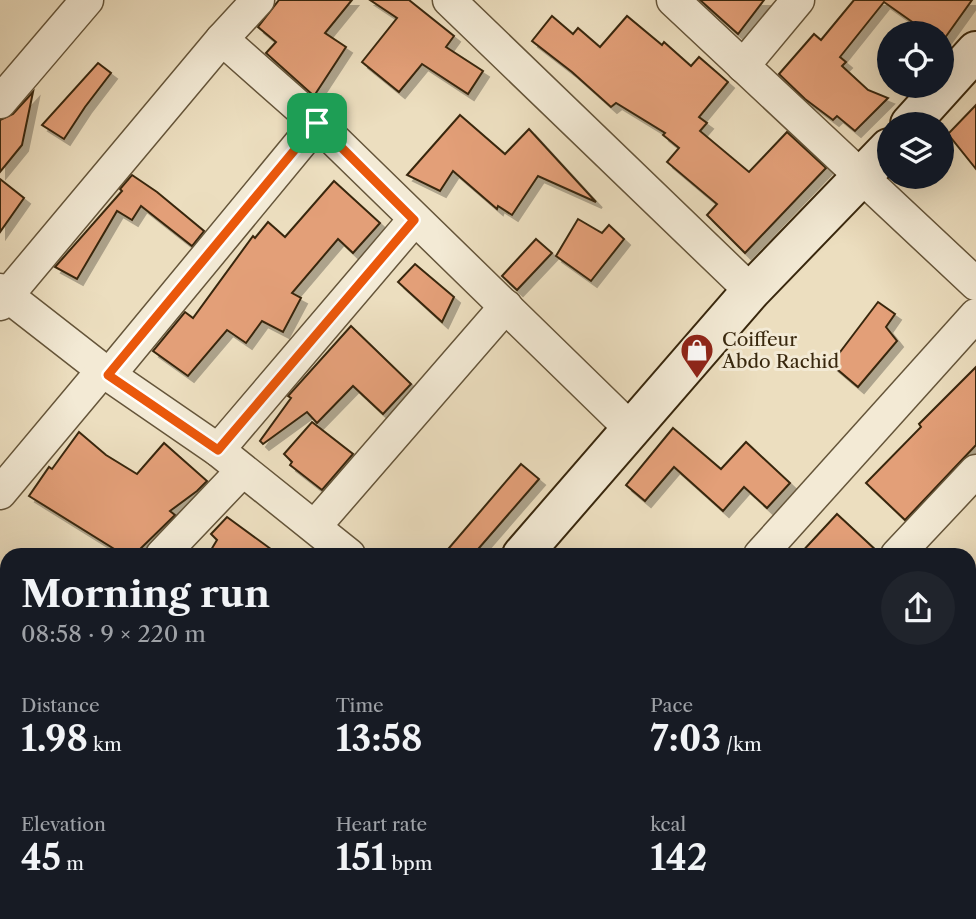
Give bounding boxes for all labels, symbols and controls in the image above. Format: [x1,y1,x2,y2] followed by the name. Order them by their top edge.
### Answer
[877,21,954,189] map controls
[877,21,954,98] button: locate
[287,93,347,153] pin
[298,104,336,142] icon: arrive
[877,112,954,189] button: layers
[721,328,839,373] place label: Coiffeur Abdo Rachid
[678,331,716,380] shop icon: Coiffeur Abdo Rachid
[21,570,270,617] text: Morning run
[881,571,955,645] button: share
[21,620,206,648] text: 08:58 · 9 × 220 m
[21,694,100,717] text: Distance
[336,694,384,717] text: Time
[650,694,693,717] text: Pace
[21,717,88,760] text: 1.98
[336,717,422,760] text: 13:58
[650,717,721,760] text: 7:03
[88,733,122,756] text: km
[721,733,762,756] text: /km
[21,813,106,836] text: Elevation
[336,813,427,836] text: Heart rate
[650,813,686,836] text: kcal
[21,836,61,879] text: 45
[336,836,386,879] text: 151
[650,836,707,879] text: 142
[61,852,84,875] text: m
[386,852,432,875] text: bpm

